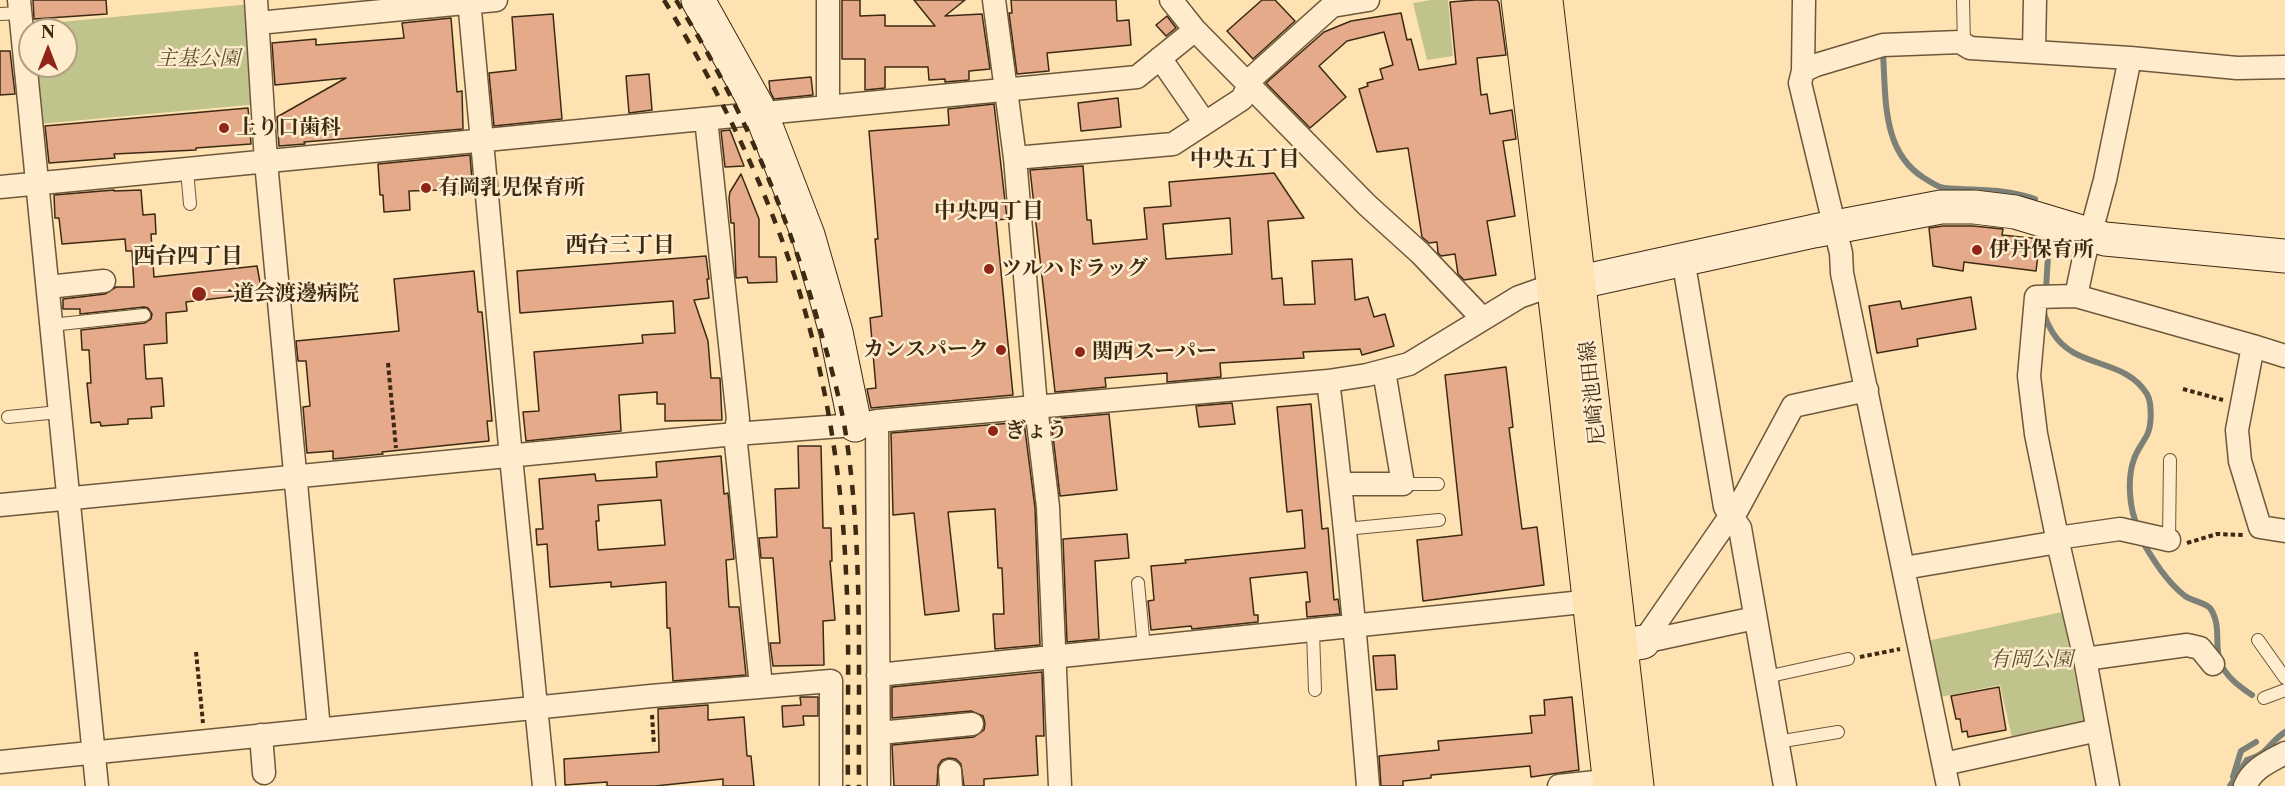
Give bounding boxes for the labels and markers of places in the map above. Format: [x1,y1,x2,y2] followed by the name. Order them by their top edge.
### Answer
[236,115,341,141] place label: 上り口歯科
[217,121,231,135] marker: 上り口歯科
[438,175,585,201] place label: 有岡乳児保育所
[419,181,433,195] marker: 有岡乳児保育所
[1989,237,2094,263] place label: 伊丹保育所
[1970,243,1984,257] marker: 伊丹保育所
[1001,256,1148,282] place label: ツルハドラッグ
[982,262,996,276] marker: ツルハドラッグ
[212,281,359,307] place label: 一道会渡邊病院
[190,285,208,303] marker: 一道会渡邊病院
[863,337,989,363] place label: カンスパーク
[1092,339,1217,365] place label: 関西スーパー
[994,343,1008,357] marker: カンスパーク
[1073,345,1087,359] marker: 関西スーパー
[1005,418,1068,444] place label: ぎょう
[986,424,1000,438] marker: ぎょう

